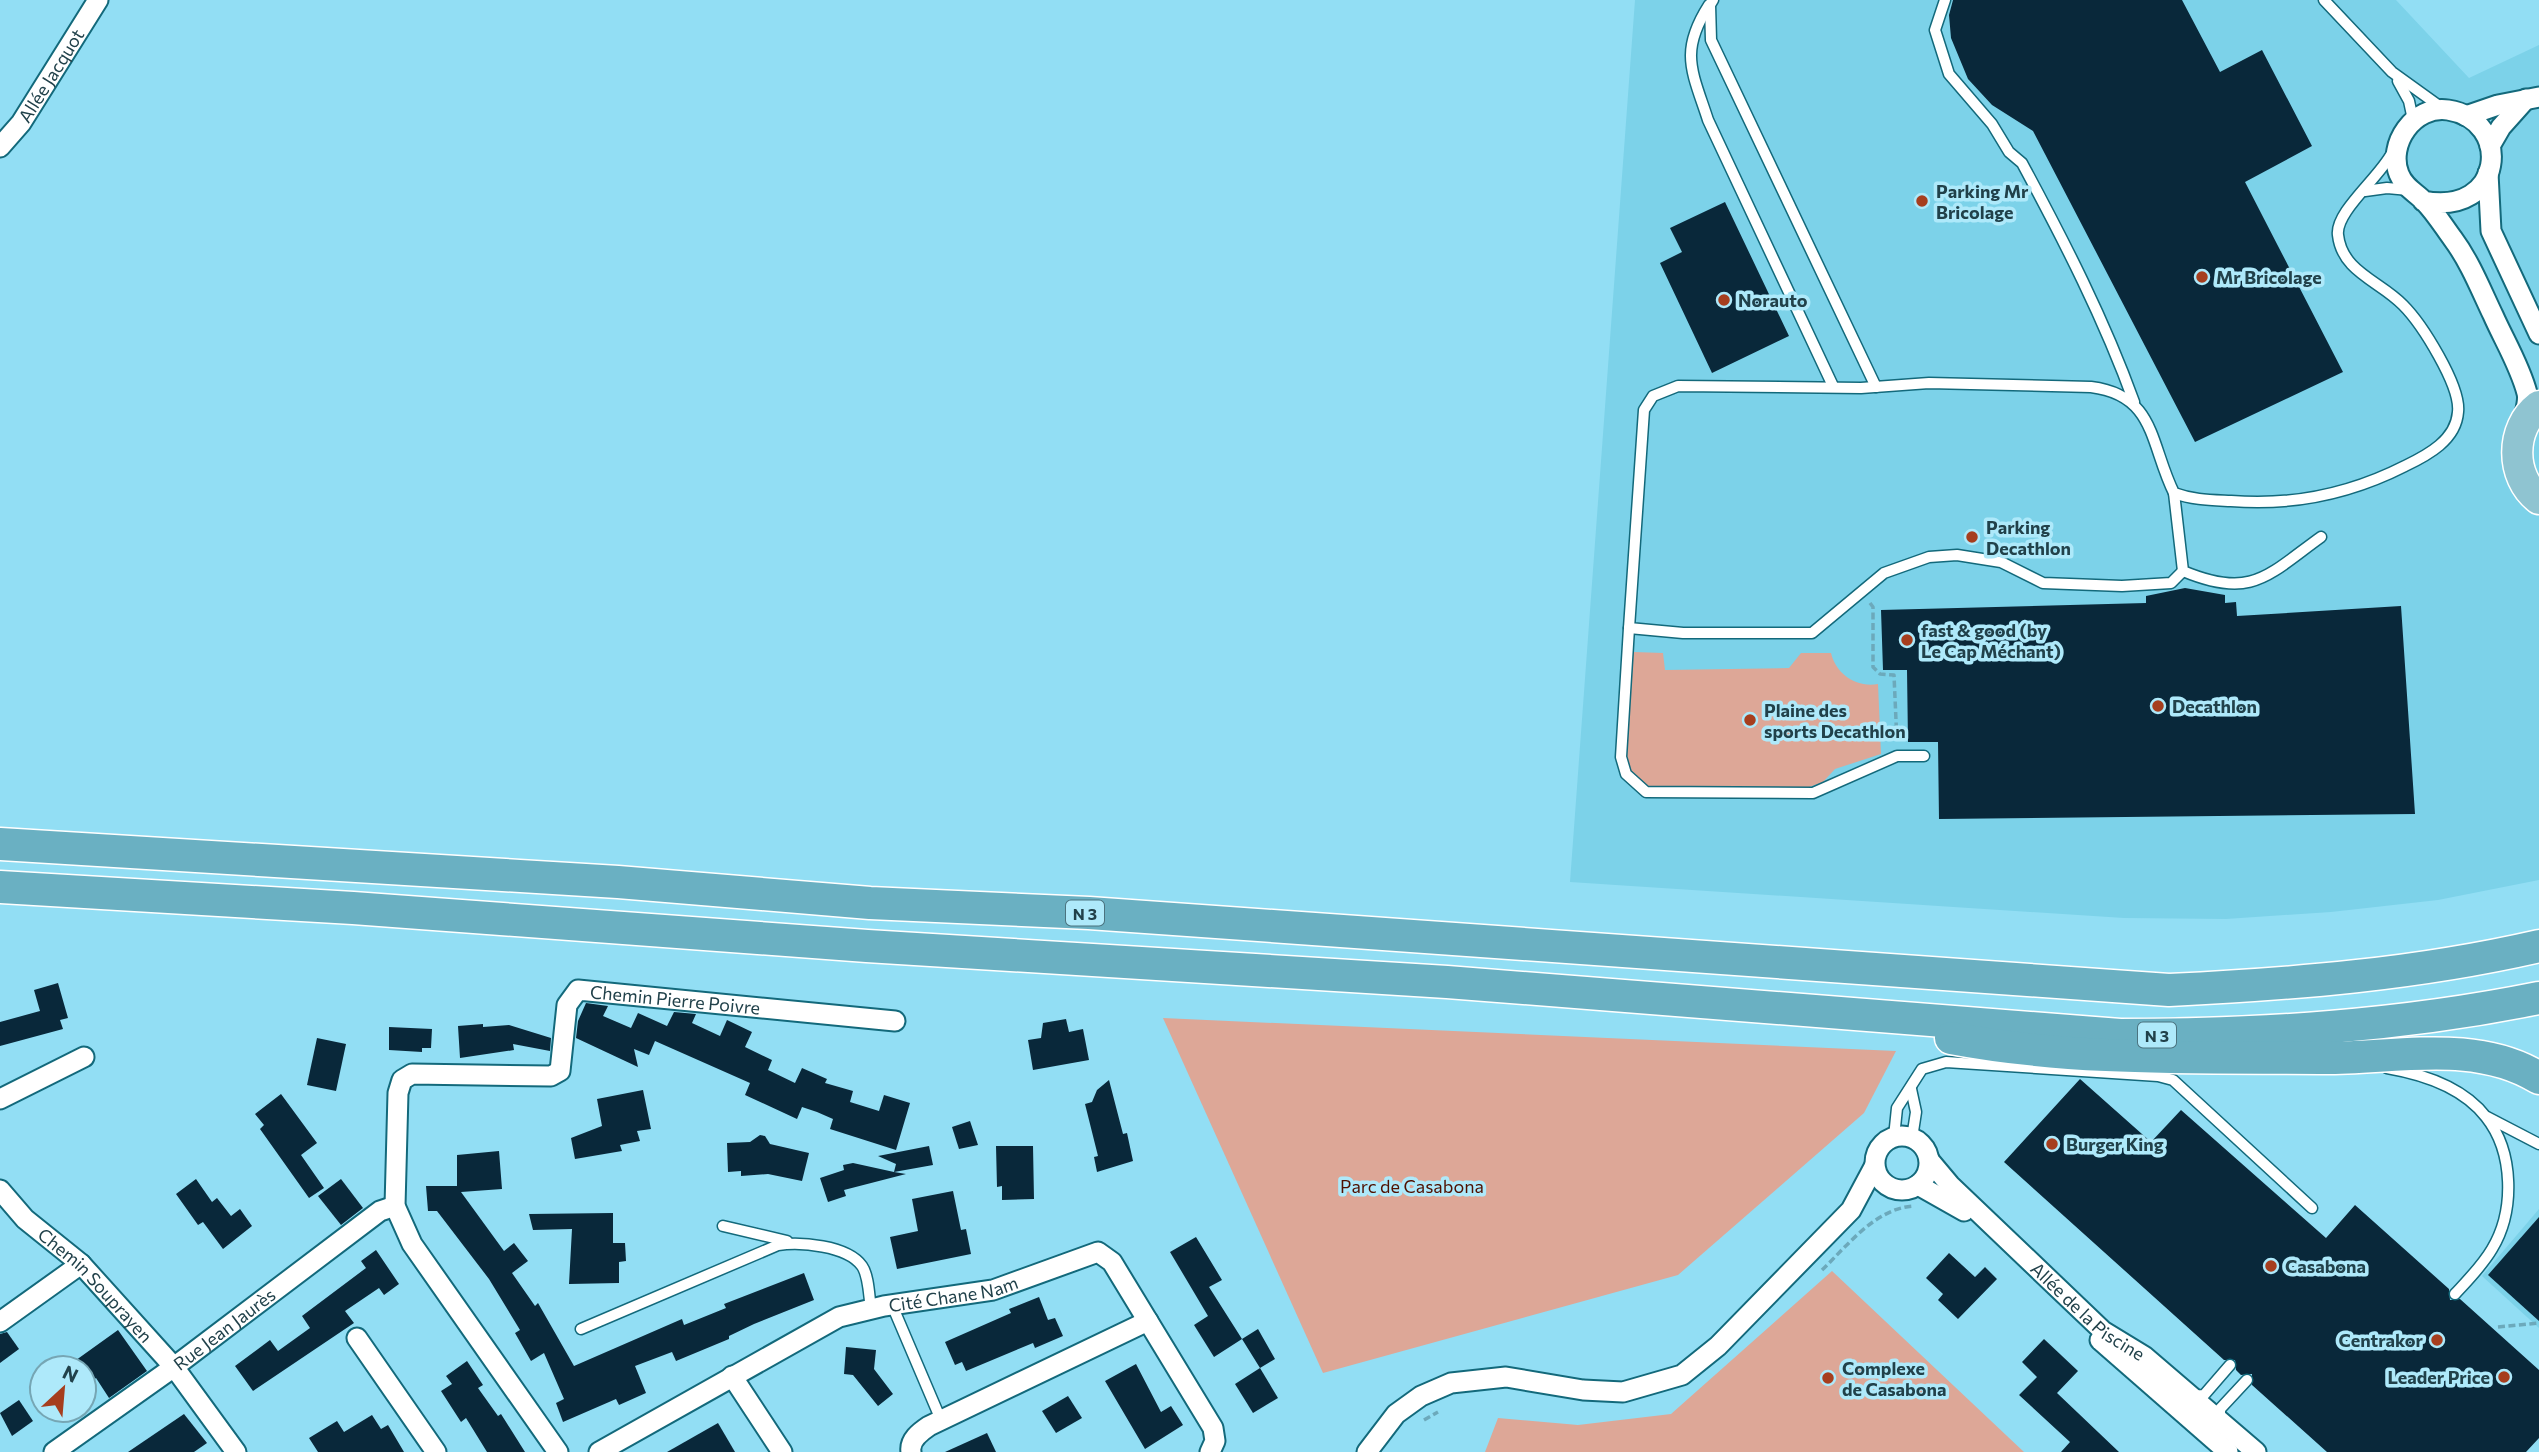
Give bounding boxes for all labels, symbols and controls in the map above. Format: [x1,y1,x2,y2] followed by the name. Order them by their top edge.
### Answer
[13,25,88,126] street label: Allée Jacquot
[1936,180,2029,223] place label: Parking Mr Bricolage
[1914,193,1930,209] marker: Parking Mr Bricolage
[2216,266,2322,288] place label: Mr Bricolage
[2194,269,2210,285] marker: Mr Bricolage
[1738,289,1808,311] place label: Norauto
[1716,292,1732,308] marker: Norauto
[1986,516,2071,559] place label: Parking Decathlon
[1964,529,1980,545] marker: Parking Decathlon
[1921,619,2061,662] place label: fast & good (by Le Cap Méchant)
[1899,632,1915,648] marker: fast & good (by Le Cap Méchant)
[2172,695,2257,717] place label: Decathlon
[2150,698,2166,714] marker: Decathlon
[1764,699,1906,742] place label: Plaine des sports Decathlon
[1742,712,1758,728] marker: Plaine des sports Decathlon
[1066,900,1104,925] road number: N 3
[589,980,761,1019] street label: Chemin Pierre Poivre
[2138,1023,2176,1048] road number: N 3
[2066,1133,2164,1155] place label: Burger King
[2044,1136,2060,1152] marker: Burger King
[1340,1175,1484,1197] park label: Parc de Casabona
[34,1223,157,1347] street label: Chemin Souprayen
[2285,1255,2366,1277] place label: Casabona
[2026,1257,2149,1365] street label: Allée de la Piscine
[2263,1258,2279,1274] marker: Casabona
[887,1271,1021,1316] street label: Cité Chane Nam
[169,1283,280,1375] street label: Rue Jean Jaurès
[2338,1329,2424,1351] place label: Centrakor
[2429,1332,2445,1348] marker: Centrakor
[28,1354,98,1424] north arrow
[1842,1357,1946,1400] place label: Complexe de Casabona
[59,1360,82,1387] text: N
[2387,1366,2490,1388] place label: Leader Price
[2496,1369,2512,1385] marker: Leader Price
[1820,1370,1836,1386] marker: Complexe de Casabona

